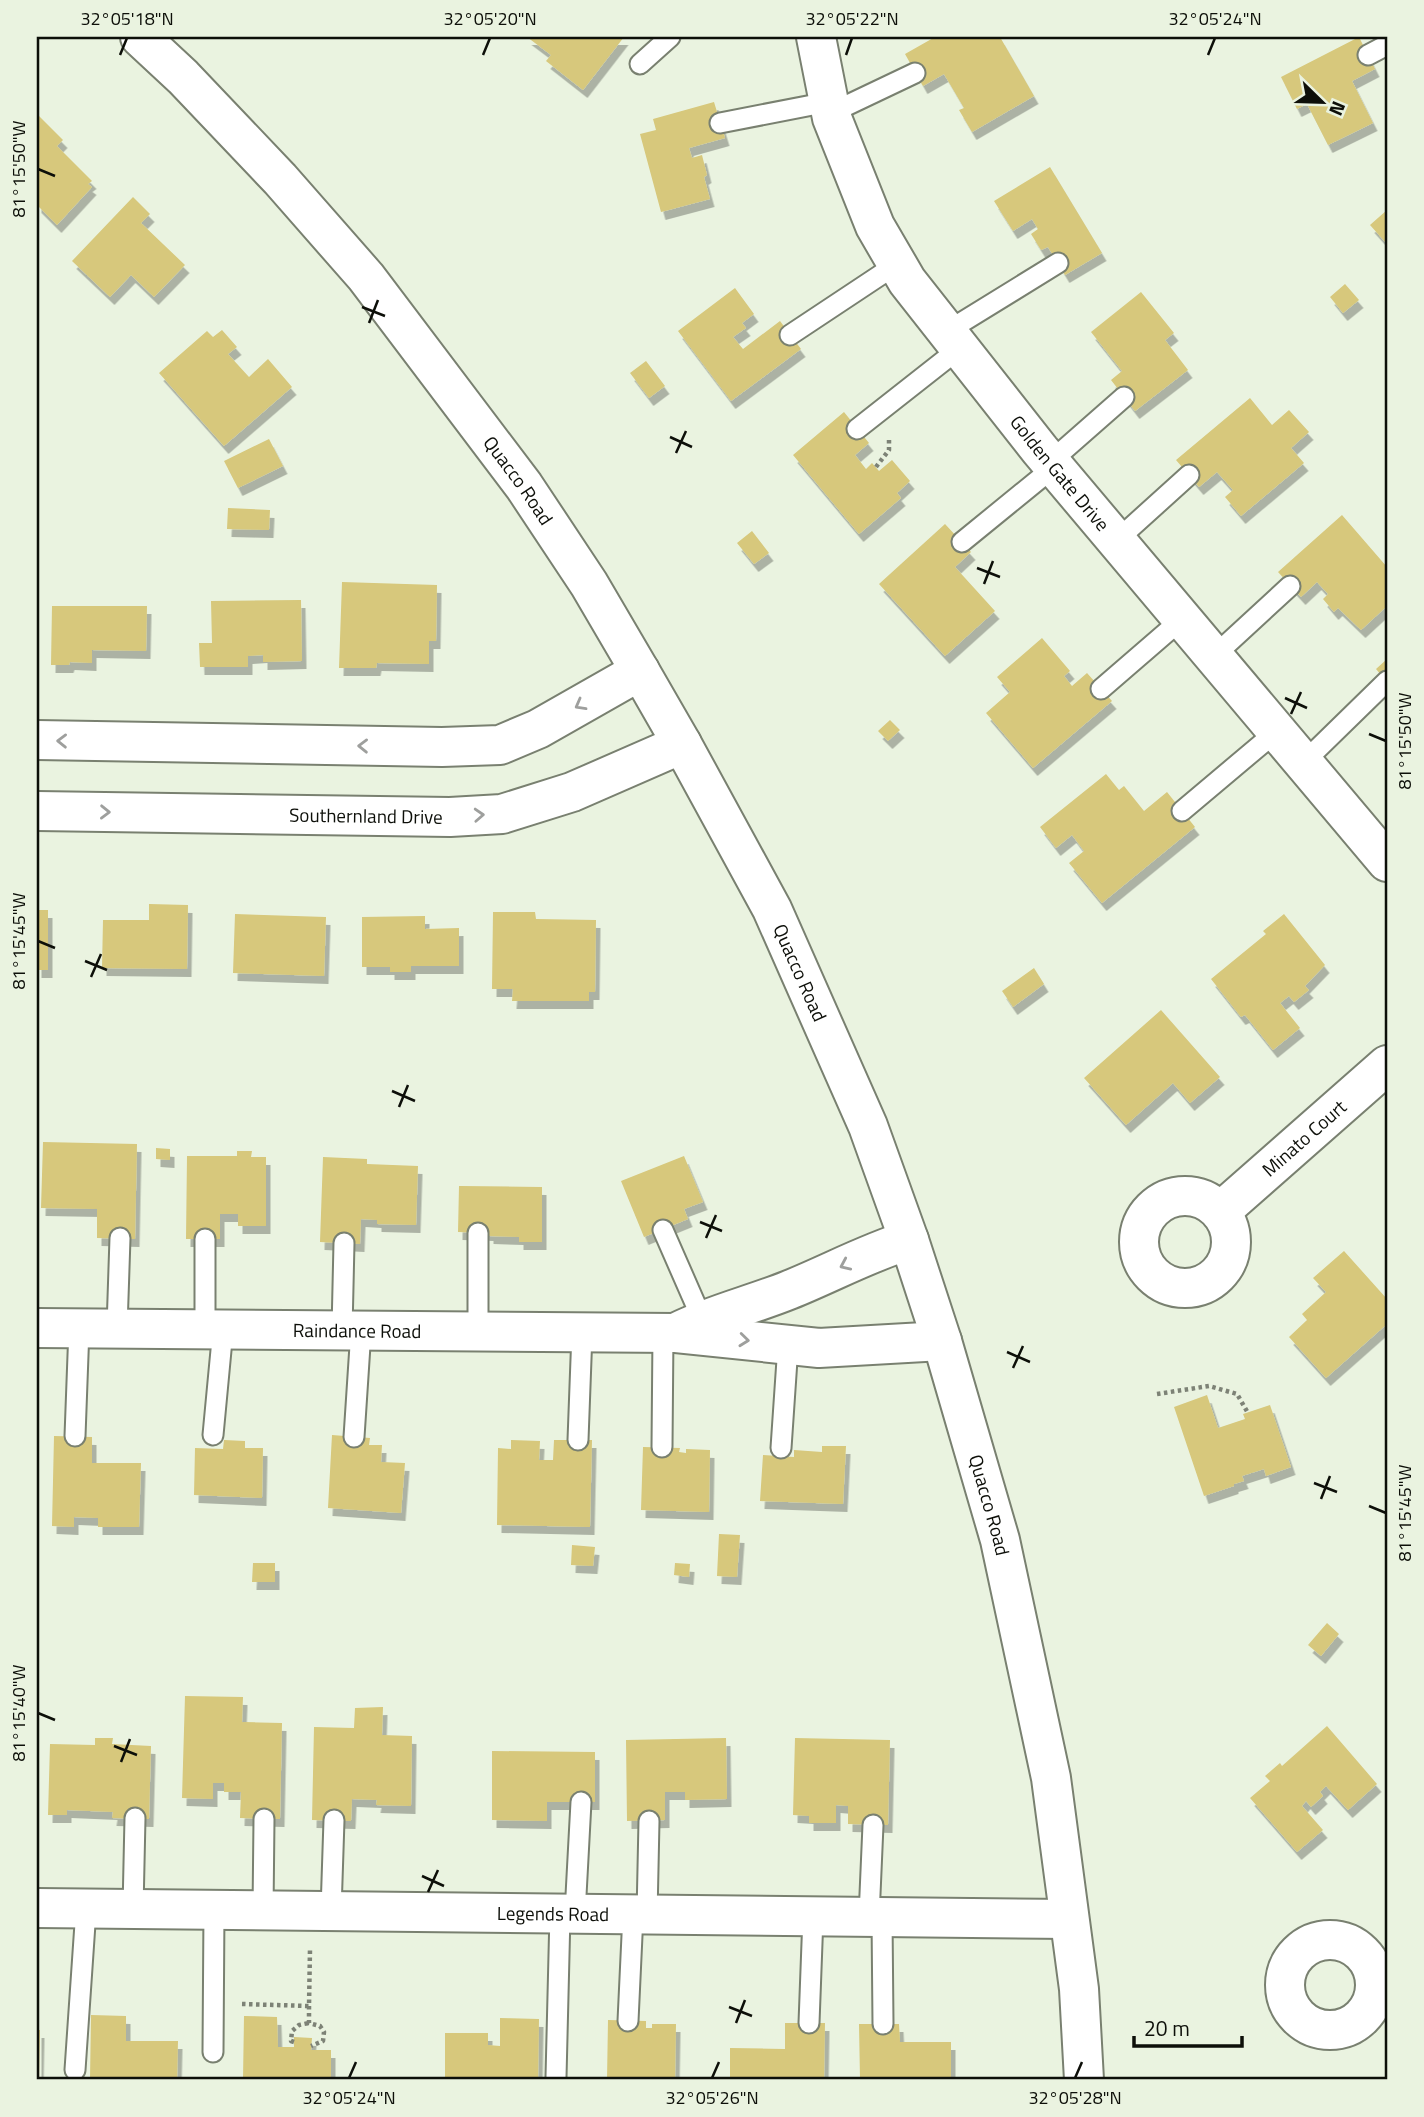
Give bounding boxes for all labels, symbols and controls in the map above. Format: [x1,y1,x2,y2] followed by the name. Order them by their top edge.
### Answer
[80,5,174,32] text: 32°05'18"N
[443,5,537,32] text: 32°05'20"N
[805,5,899,32] text: 32°05'22"N
[1168,5,1262,32] text: 32°05'24"N
[1288,66,1358,136] north arrow
[1322,97,1354,121] text: N
[5,120,32,217] text: 81°15'50"W
[1003,408,1117,537] street label: Golden Gate Drive
[477,429,561,530] street label: Quacco Road
[1391,692,1418,789] text: 81°15'50"W
[575,697,588,710] one-way arrow
[56,733,66,749] one-way arrow
[357,738,367,754] one-way arrow
[289,800,443,831] street label: Southernland Drive
[100,804,111,820] one-way arrow
[474,808,485,823] one-way arrow
[5,892,32,989] text: 81°15'45"W
[766,919,835,1026] street label: Quacco Road
[1255,1092,1353,1183] street label: Minato Court
[840,1257,853,1271] one-way arrow
[293,1315,421,1345] street label: Raindance Road
[738,1333,750,1348] one-way arrow
[962,1451,1018,1558] street label: Quacco Road
[1391,1464,1418,1561] text: 81°15'45"W
[5,1664,32,1761] text: 81°15'40"W
[497,1898,609,1928] street label: Legends Road
[1134,2005,1242,2049] scale bar
[1144,2012,1190,2044] text: 20 m
[302,2084,396,2111] text: 32°05'24"N
[665,2084,759,2111] text: 32°05'26"N
[1028,2084,1122,2111] text: 32°05'28"N

